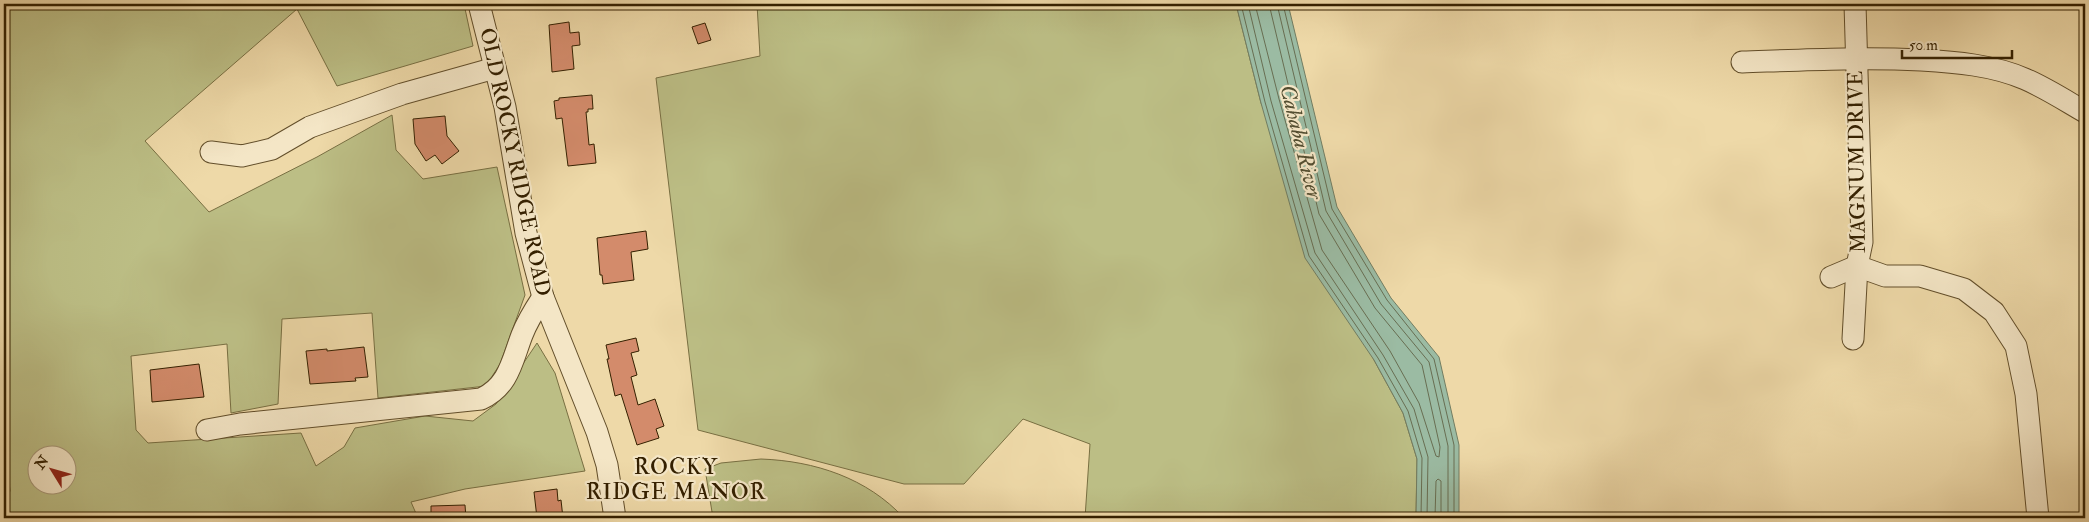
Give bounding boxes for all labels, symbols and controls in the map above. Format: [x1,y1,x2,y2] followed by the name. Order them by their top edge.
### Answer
[473,25,557,299] street label: OLD ROCKY RIDGE ROAD
[1902,28,2012,60] scale bar
[1909,36,1938,55] text: 50 m
[1842,71,1872,253] street label: MAGNUM DRIVE
[1273,82,1329,204] water label: Cahaba River
[28,444,78,494] north arrow
[31,452,53,473] text: N
[586,453,767,506] district label: ROCKY RIDGE MANOR

